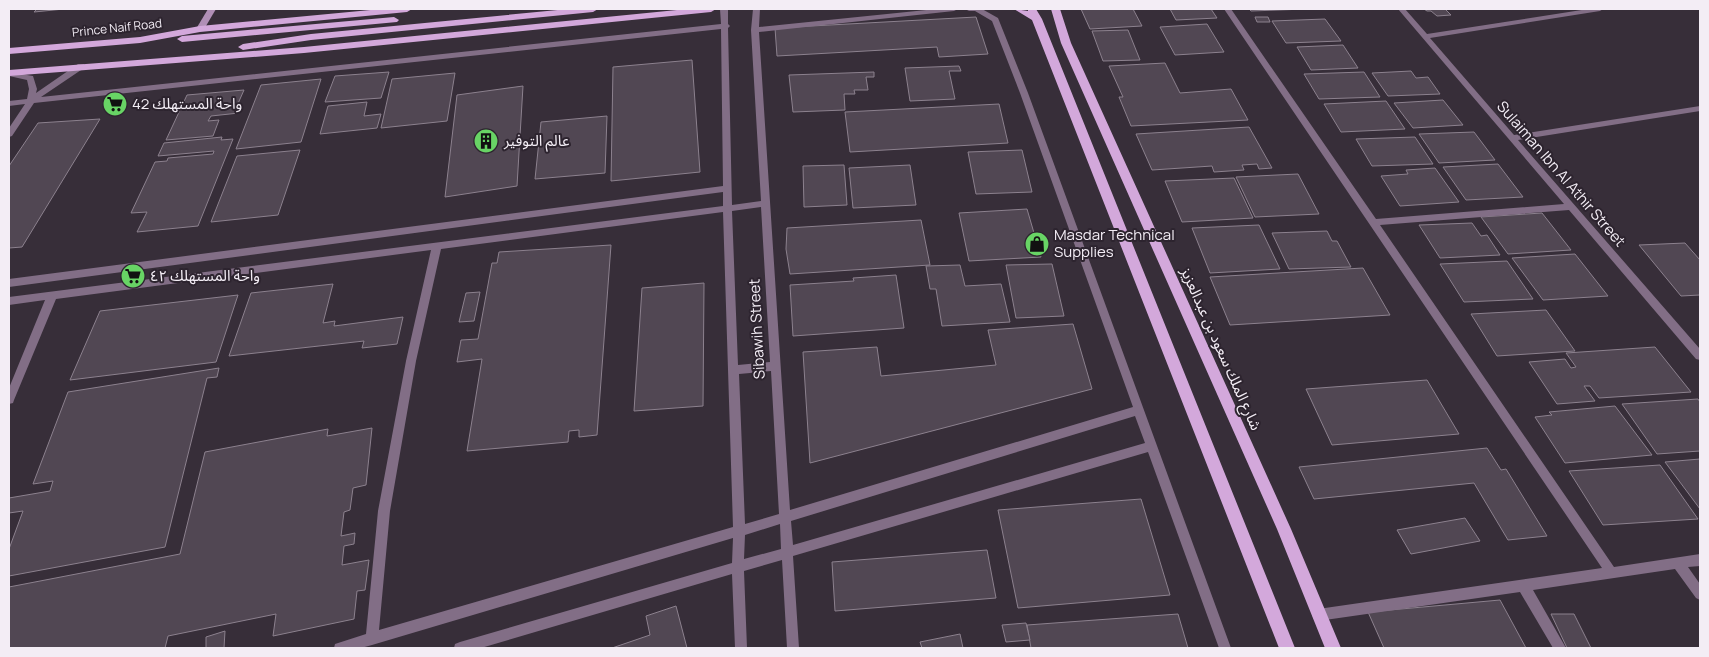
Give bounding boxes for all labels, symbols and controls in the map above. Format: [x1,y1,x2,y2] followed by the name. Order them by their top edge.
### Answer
[71,14,163,41] street label: Prince Naif Road
[102,91,128,117] supermarket icon: واحة المستهلك 42
[132,93,242,114] place label: واحة المستهلك 42
[1492,96,1631,251] street label: Sulaiman Ibn Al Athir Street
[473,128,499,154] building icon: عالم التوفير
[503,130,570,152] place label: عالم التوفير
[1054,224,1175,262] place label: Masdar Technical Supplies
[1024,231,1050,257] shop icon: Masdar Technical Supplies
[120,263,146,289] supermarket icon: واحة المستهلك ٤٢
[1174,263,1267,435] street label: شارع الملك سعود بن عبدالعزيز
[150,265,260,286] place label: واحة المستهلك ٤٢
[743,278,770,380] street label: Sibawih Street

